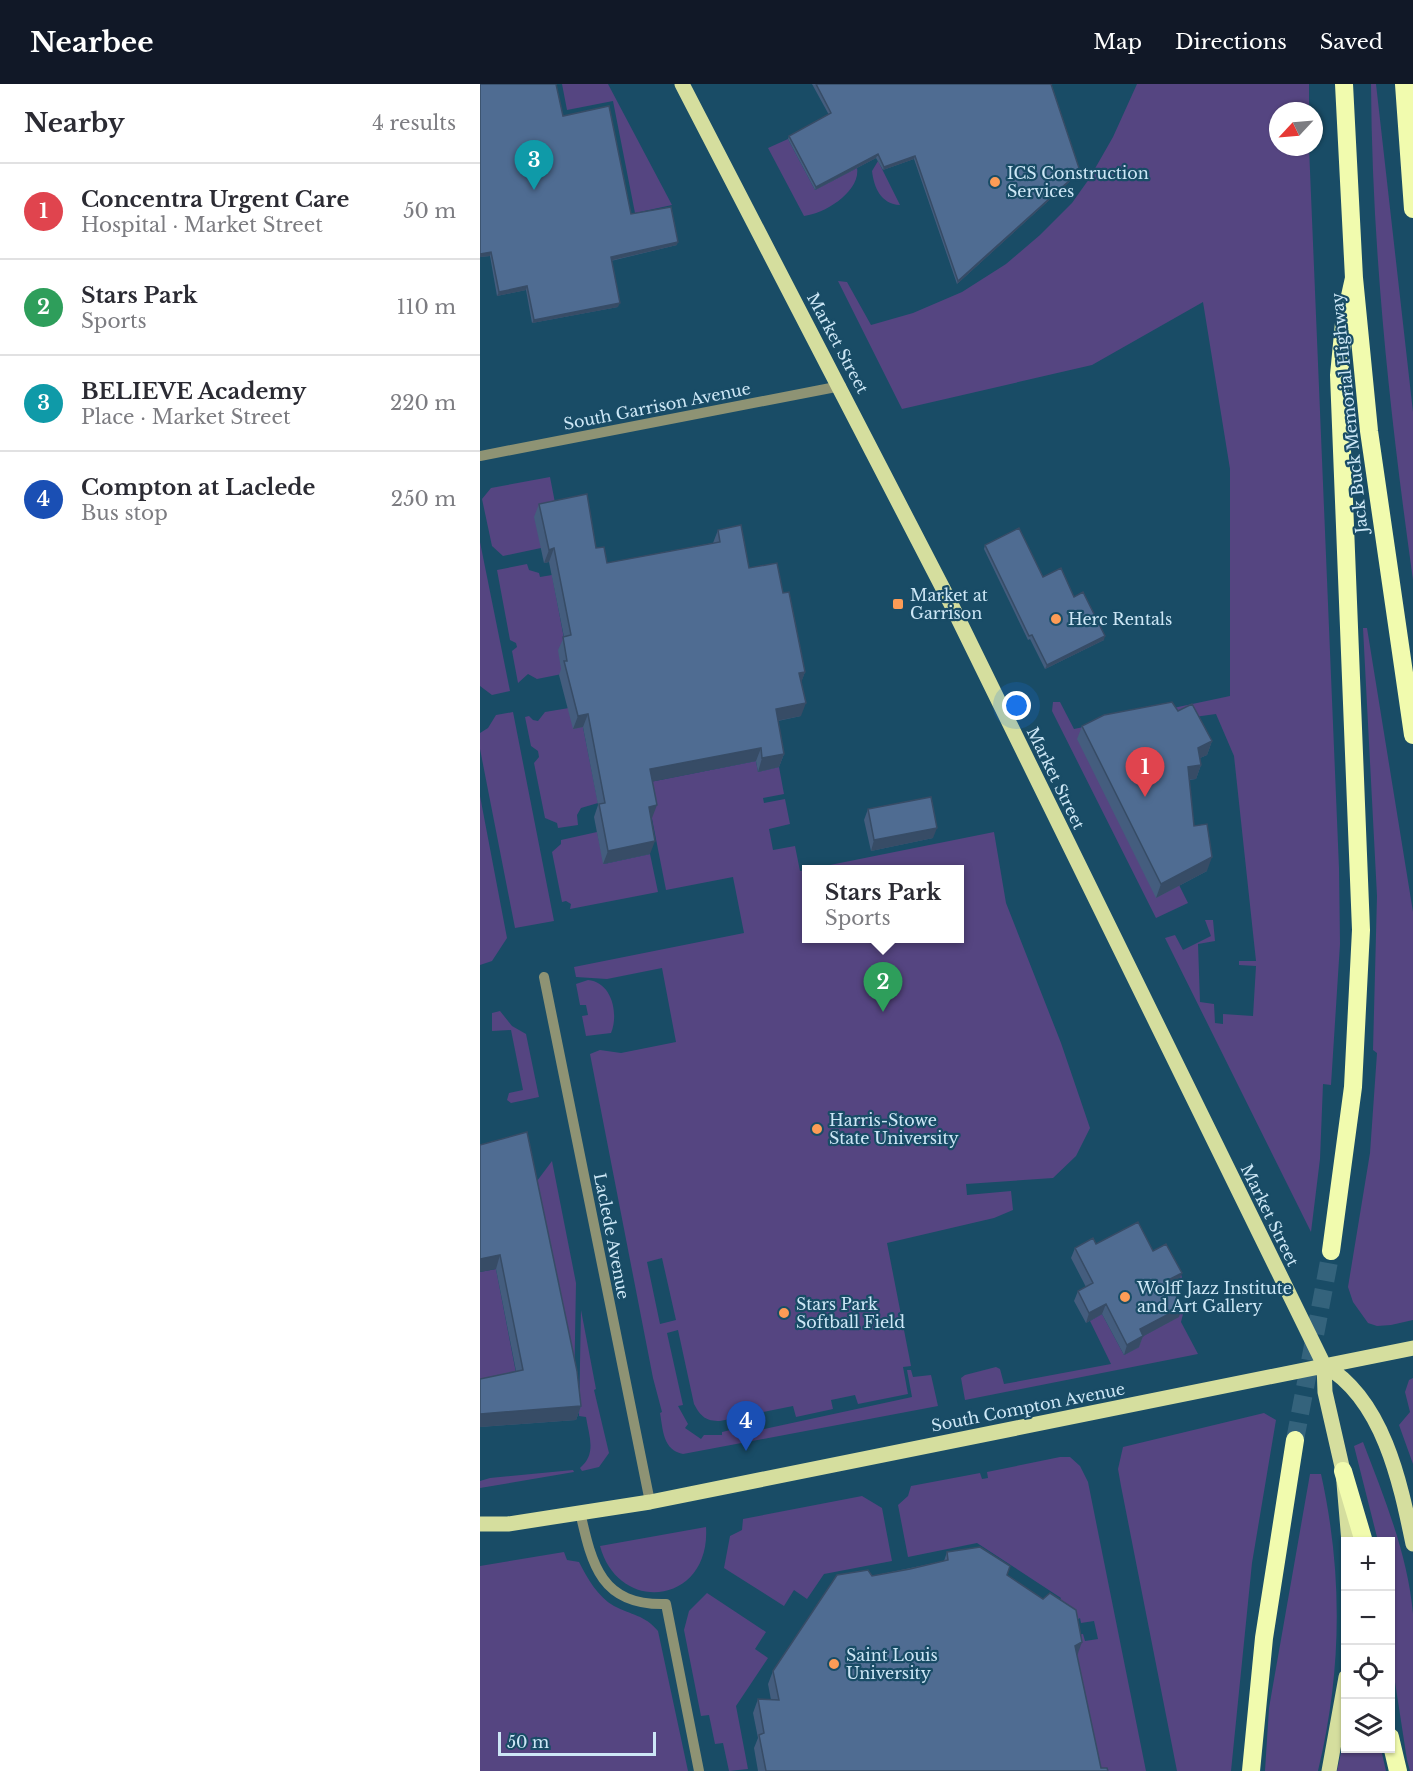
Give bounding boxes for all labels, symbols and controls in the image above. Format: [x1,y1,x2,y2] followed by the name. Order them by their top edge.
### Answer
[30,25,154,60] text: Nearbee
[1093,29,1142,55] text: Map
[1175,29,1287,55] text: Directions
[1320,29,1383,55] text: Saved
[1269,102,1323,156] north arrow
[24,107,125,139] text: Nearby
[372,111,456,135] text: 4 results
[514,141,554,190] pin: 3
[1007,163,1149,201] place label: ICS Construction Services
[988,175,1002,189] marker: ICS Construction Services
[81,186,349,213] text: Concentra Urgent Care
[39,199,48,223] text: 1
[403,199,456,223] text: 50 m
[81,213,323,237] text: Hospital · Market Street
[81,282,197,309] text: Stars Park
[803,289,873,397] street label: Market Street
[1326,291,1372,536] street label: Jack Buck Memorial Highway
[37,295,50,319] text: 2
[397,295,456,319] text: 110 m
[81,309,147,333] text: Sports
[81,378,306,405] text: BELIEVE Academy
[562,378,752,434] street label: South Garrison Avenue
[37,391,50,415] text: 3
[390,391,456,415] text: 220 m
[81,405,291,429] text: Place · Market Street
[81,474,315,501] text: Compton at Laclede
[37,487,50,511] text: 4
[391,487,456,511] text: 250 m
[81,501,168,525] text: Bus stop
[910,585,988,623] place label: Market at Garrison
[891,597,905,611] marker: Market at Garrison
[1068,609,1172,629] place label: Herc Rentals
[1049,612,1063,626] marker: Herc Rentals
[1002,691,1031,720] your location
[1023,724,1089,832] street label: Market Street
[1126,748,1164,797] pin: 1
[802,865,964,943] popup
[825,879,941,906] text: Stars Park
[825,906,890,930] text: Sports
[864,962,902,1012] pin: 2
[829,1110,960,1148] place label: Harris-Stowe State University
[810,1122,824,1136] marker: Harris-Stowe State University
[1237,1161,1303,1269] street label: Market Street
[590,1171,634,1301] street label: Laclede Avenue
[1136,1278,1292,1316] place label: Wolff Jazz Institute and Art Gallery
[1118,1290,1132,1304] marker: Wolff Jazz Institute and Art Gallery
[796,1294,905,1332] place label: Stars Park Softball Field
[777,1306,791,1320] marker: Stars Park Softball Field
[929,1378,1127,1436] street label: South Compton Avenue
[726,1402,766,1451] pin: 4
[1341,1537,1395,1753] map controls
[1341,1537,1395,1591] button: +
[1341,1591,1395,1645] button: −
[846,1645,938,1683] place label: Saint Louis University
[1341,1645,1395,1699] button: locate
[827,1657,841,1671] marker: Saint Louis University
[1341,1699,1395,1753] button: layers
[498,1729,656,1756] scale bar
[507,1732,549,1752] text: 50 m

